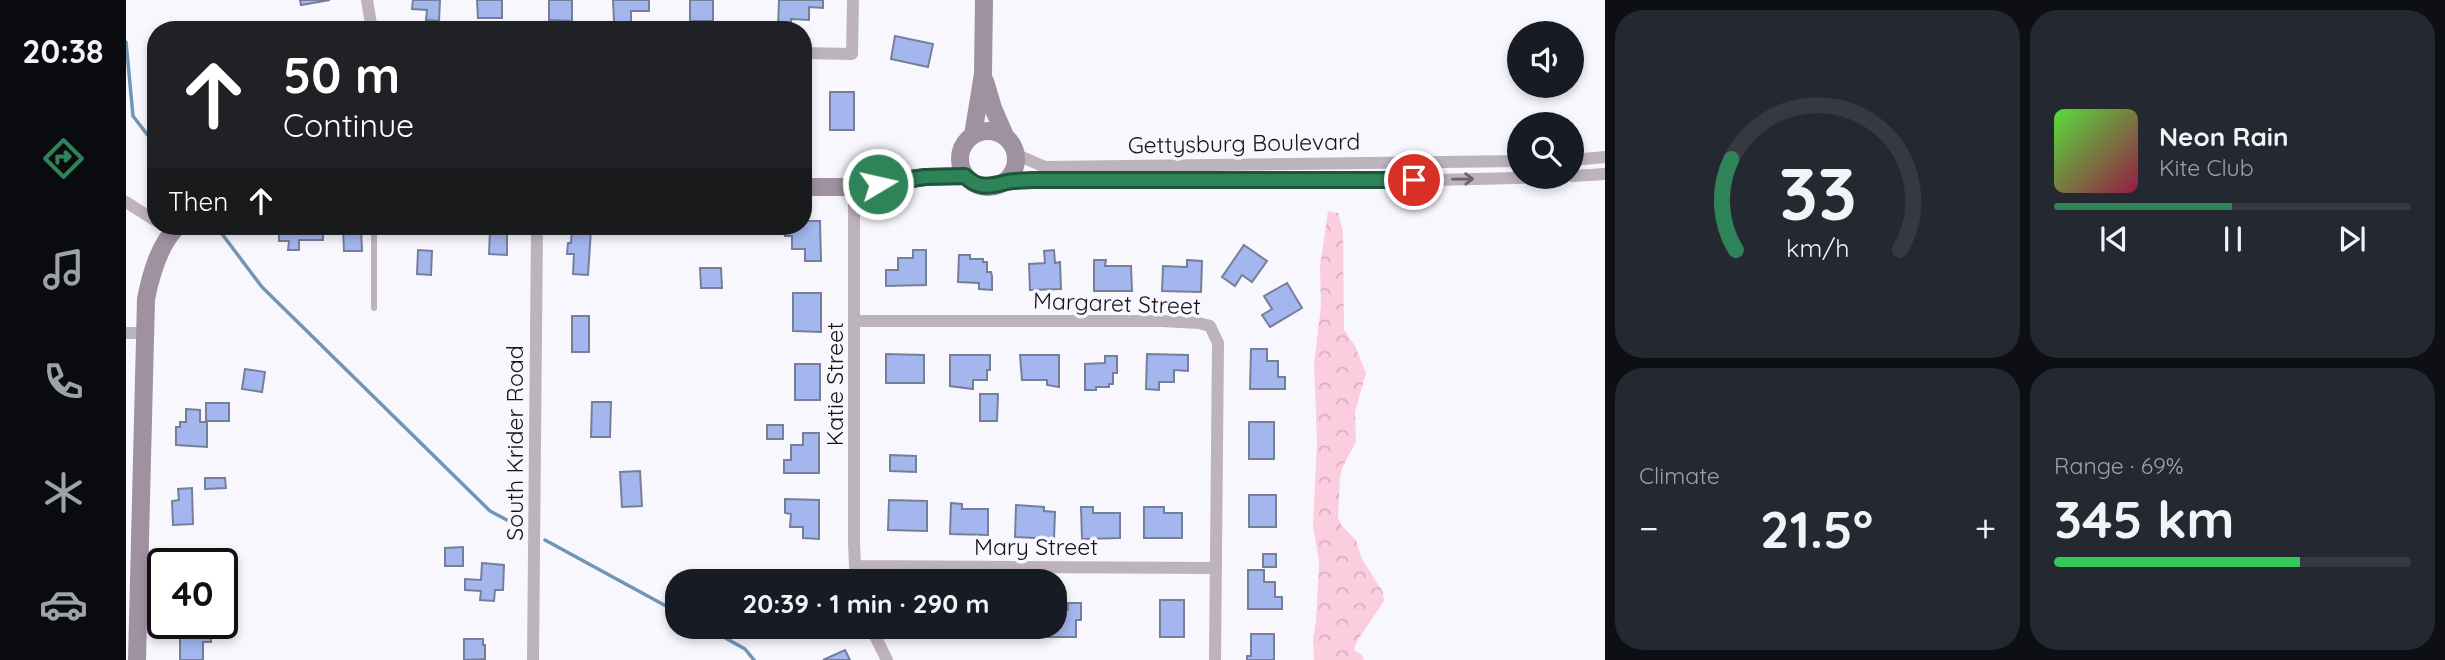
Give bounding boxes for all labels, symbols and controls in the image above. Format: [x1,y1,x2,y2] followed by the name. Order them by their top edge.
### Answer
[1507,21,1584,189] map controls
[1507,21,1584,98] button: sound
[22,31,104,71] text: 20:38
[283,44,400,105] text: 50 m
[168,49,259,140] icon: ahead
[283,105,414,145] text: Continue
[1507,112,1584,189] button: search
[2159,120,2288,153] text: Neon Rain
[1127,126,1361,160] street label: Gettysburg Boulevard
[39,134,88,183] icon: directions
[841,147,915,221] position arrow
[1778,147,1857,238] text: 33
[1384,150,1444,210] pin
[2159,153,2254,182] text: Kite Club
[1395,161,1433,199] icon: arrive
[1452,172,1475,186] one-way arrow
[242,182,280,220] icon: ahead
[168,185,228,218] text: Then
[2095,220,2133,258] icon: previous
[2214,220,2252,258] icon: pause
[2333,220,2371,258] icon: next
[1786,232,1849,263] text: km/h
[39,245,88,294] icon: music
[1033,286,1202,320] street label: Margaret Street
[820,322,849,446] street label: Katie Street
[500,345,529,541] street label: South Krider Road
[39,357,88,406] icon: phone
[2054,451,2184,480] text: Range · 69%
[1639,461,1720,490] text: Climate
[39,468,88,517] icon: climate
[2054,486,2235,551] text: 345 km
[1760,496,1873,561] text: 21.5°
[1639,504,1659,552] text: −
[1975,504,1996,552] text: +
[974,532,1098,561] street label: Mary Street
[147,548,238,639] speed limit sign: 40
[39,580,88,629] icon: car
[742,587,990,620] text: 20:39 · 1 min · 290 m

